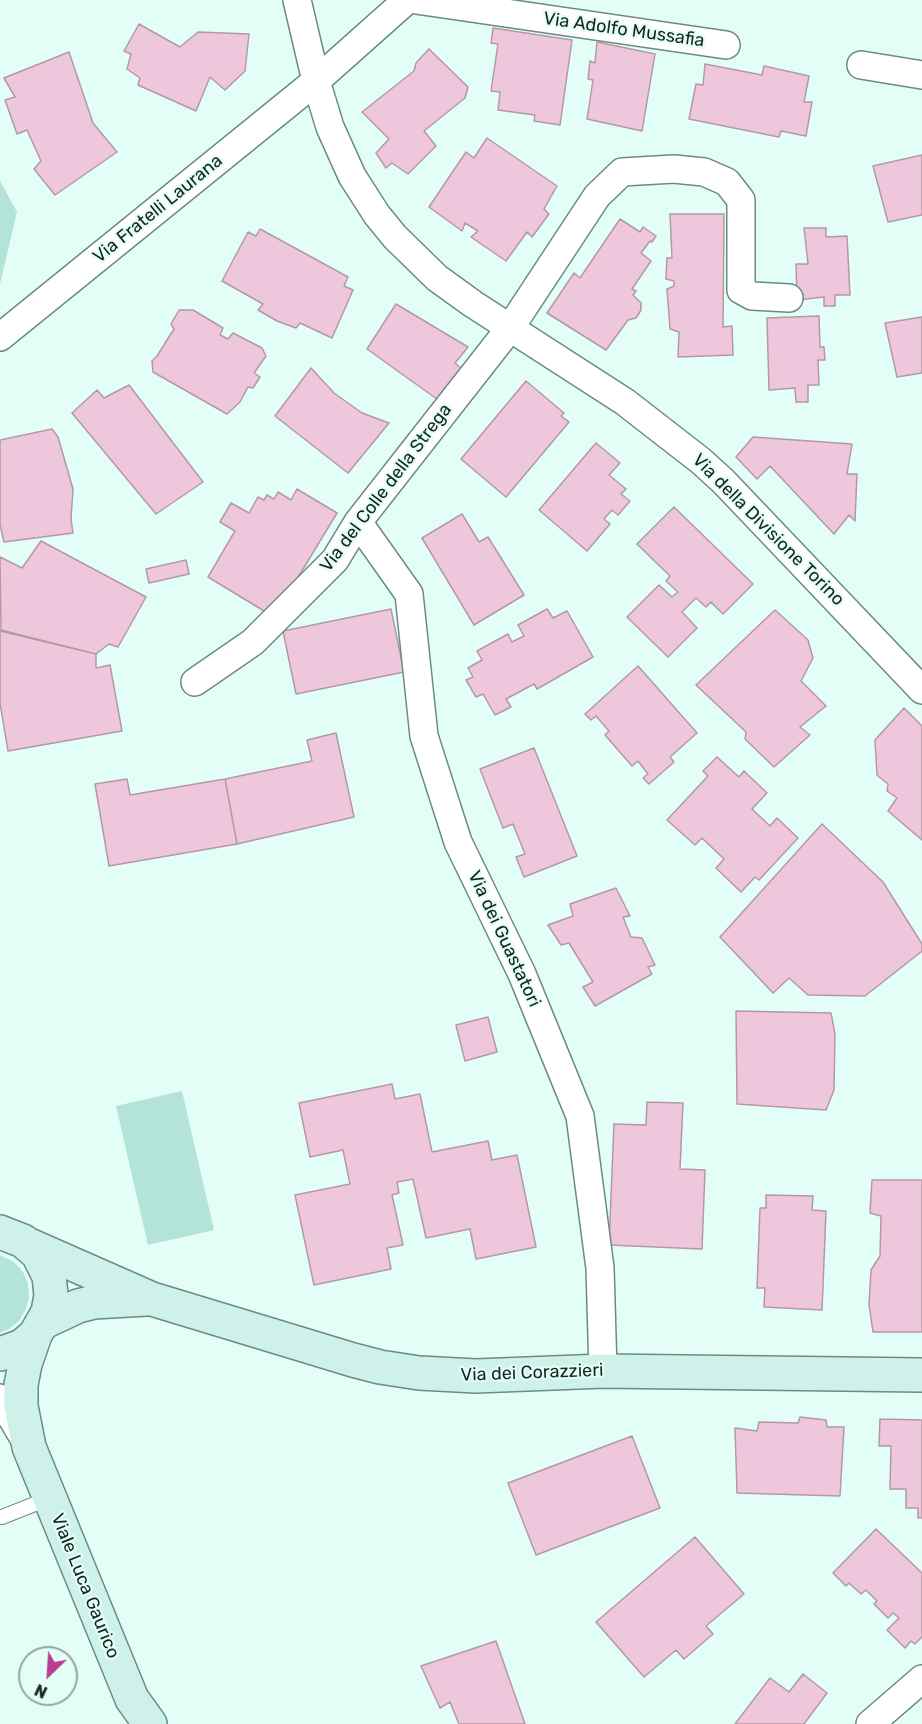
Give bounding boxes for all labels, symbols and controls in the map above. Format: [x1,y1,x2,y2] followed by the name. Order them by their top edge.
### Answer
[542,8,706,52] street label: Via Adolfo Mussafia
[89,150,227,268] street label: Via Fratelli Laurana
[316,400,456,576] street label: Via del Colle della Strega
[687,449,849,611] street label: Via della Divisione Torino
[463,868,545,1010] street label: Via dei Guastatori
[460,1360,604,1386] street label: Via dei Corazzieri
[46,1510,124,1662] street label: Viale Luca Gaurico
[18,1646,78,1706] north arrow
[32,1680,50,1702] text: N

